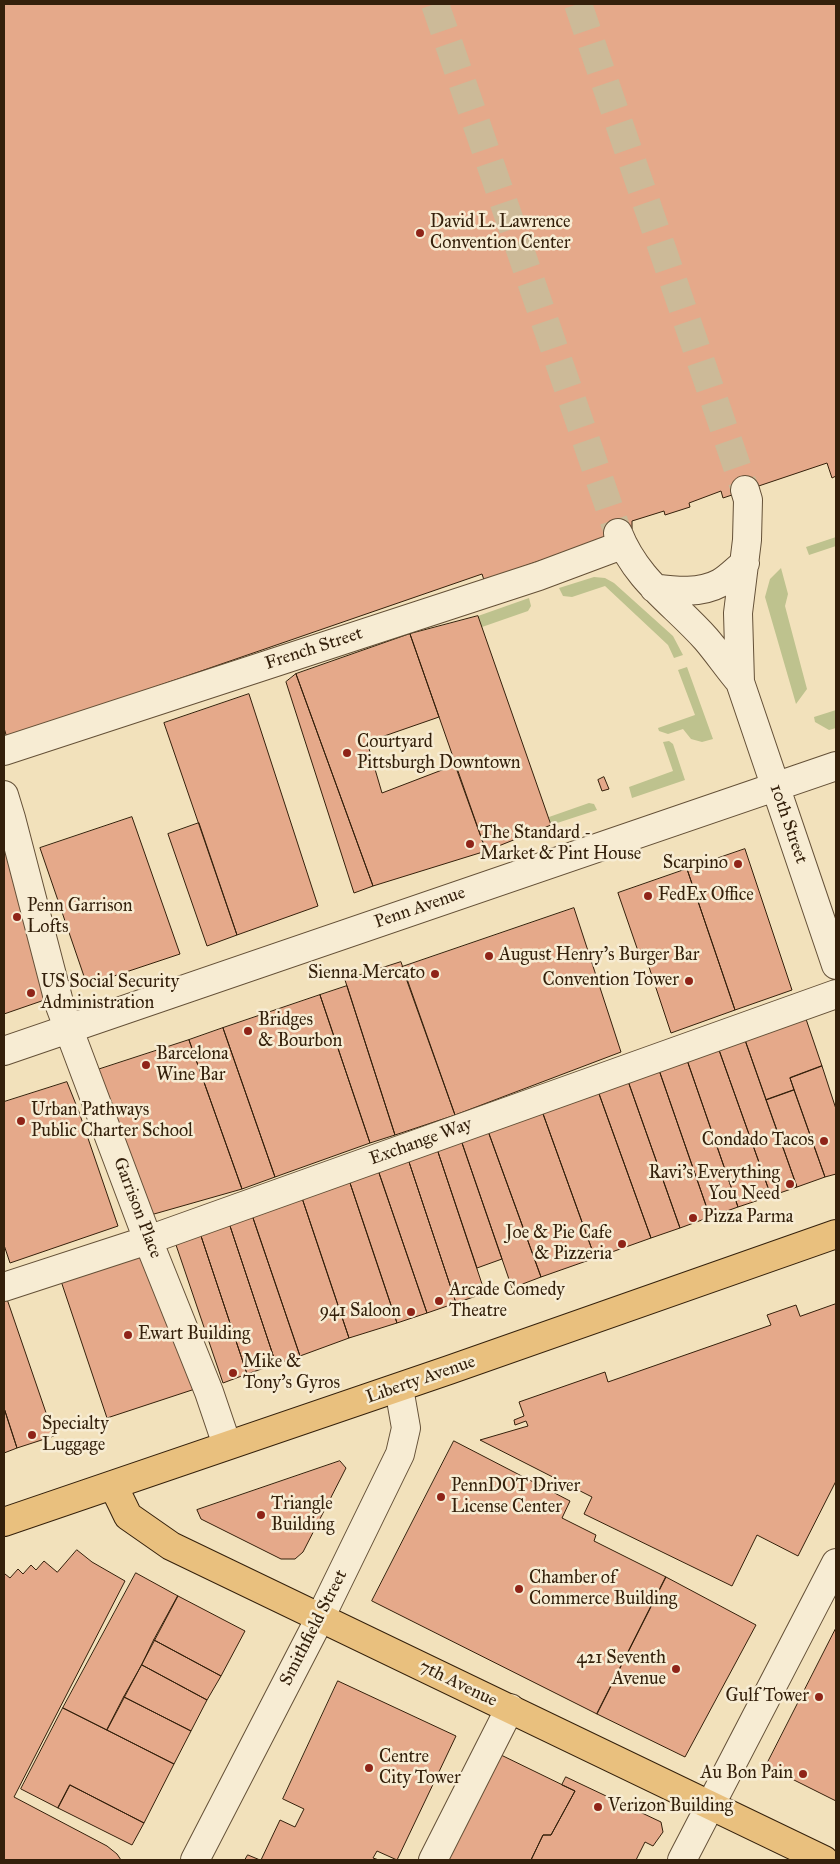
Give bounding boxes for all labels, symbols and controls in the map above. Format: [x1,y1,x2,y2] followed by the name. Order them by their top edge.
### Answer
[430,212,571,254] place label: David L. Lawrence Convention Center
[414,227,426,239] marker: David L. Lawrence Convention Center
[262,623,366,675] street label: French Street
[357,732,521,774] place label: Courtyard Pittsburgh Downtown
[341,747,353,759] marker: Courtyard Pittsburgh Downtown
[764,781,812,867] street label: 10th Street
[480,823,641,866] place label: The Standard - Market & Pint House
[464,838,476,850] marker: The Standard - Market & Pint House
[663,853,728,875] place label: Scarpino
[732,858,744,870] marker: Scarpino
[372,882,468,934] street label: Penn Avenue
[658,885,754,907] place label: FedEx Office
[642,890,654,902] marker: FedEx Office
[27,896,132,939] place label: Penn Garrison Lofts
[11,911,23,923] marker: Penn Garrison Lofts
[499,945,699,967] place label: August Henry's Burger Bar
[483,950,495,962] marker: August Henry's Burger Bar
[308,963,425,985] place label: Sienna Mercato
[429,968,441,980] marker: Sienna Mercato
[543,970,679,992] place label: Convention Tower
[41,972,179,1014] place label: US Social Security Administration
[683,975,695,987] marker: Convention Tower
[25,987,37,999] marker: US Social Security Administration
[258,1010,342,1052] place label: Bridges & Bourbon
[242,1025,254,1037] marker: Bridges & Bourbon
[156,1044,229,1086] place label: Barcelona Wine Bar
[140,1059,152,1071] marker: Barcelona Wine Bar
[31,1100,193,1142] place label: Urban Pathways Public Charter School
[367,1113,475,1171] street label: Exchange Way
[15,1115,27,1127] marker: Urban Pathways Public Charter School
[702,1130,814,1152] place label: Condado Tacos
[818,1135,830,1147] marker: Condado Tacos
[108,1154,166,1262] street label: Garrison Place
[648,1163,780,1206] place label: Ravi's Everything You Need
[784,1178,796,1190] marker: Ravi's Everything You Need
[703,1207,793,1229] place label: Pizza Parma
[687,1212,699,1224] marker: Pizza Parma
[506,1223,612,1266] place label: Joe & Pie Cafe & Pizzeria
[616,1238,628,1250] marker: Joe & Pie Cafe & Pizzeria
[449,1280,565,1322] place label: Arcade Comedy Theatre
[433,1295,445,1307] marker: Arcade Comedy Theatre
[319,1301,401,1323] place label: 941 Saloon
[405,1306,417,1318] marker: 941 Saloon
[138,1324,250,1346] place label: Ewart Building
[122,1329,134,1341] marker: Ewart Building
[364,1351,478,1409] street label: Liberty Avenue
[243,1352,340,1395] place label: Mike & Tony's Gyros
[227,1367,239,1379] marker: Mike & Tony's Gyros
[42,1414,109,1456] place label: Specialty Luggage
[26,1429,38,1441] marker: Specialty Luggage
[451,1476,580,1518] place label: PennDOT Driver License Center
[435,1491,447,1503] marker: PennDOT Driver License Center
[271,1494,334,1536] place label: Triangle Building
[255,1509,267,1521] marker: Triangle Building
[276,1566,352,1690] street label: Smithfield Street
[529,1568,677,1610] place label: Chamber of Commerce Building
[513,1583,525,1595] marker: Chamber of Commerce Building
[576,1648,666,1690] place label: 421 Seventh Avenue
[416,1656,500,1712] street label: 7th Avenue
[670,1663,682,1675] marker: 421 Seventh Avenue
[726,1686,809,1708] place label: Gulf Tower
[813,1691,825,1703] marker: Gulf Tower
[379,1747,461,1790] place label: Centre City Tower
[363,1762,375,1774] marker: Centre City Tower
[701,1763,793,1785] place label: Au Bon Pain
[797,1768,809,1780] marker: Au Bon Pain
[608,1796,733,1818] place label: Verizon Building
[592,1801,604,1813] marker: Verizon Building

